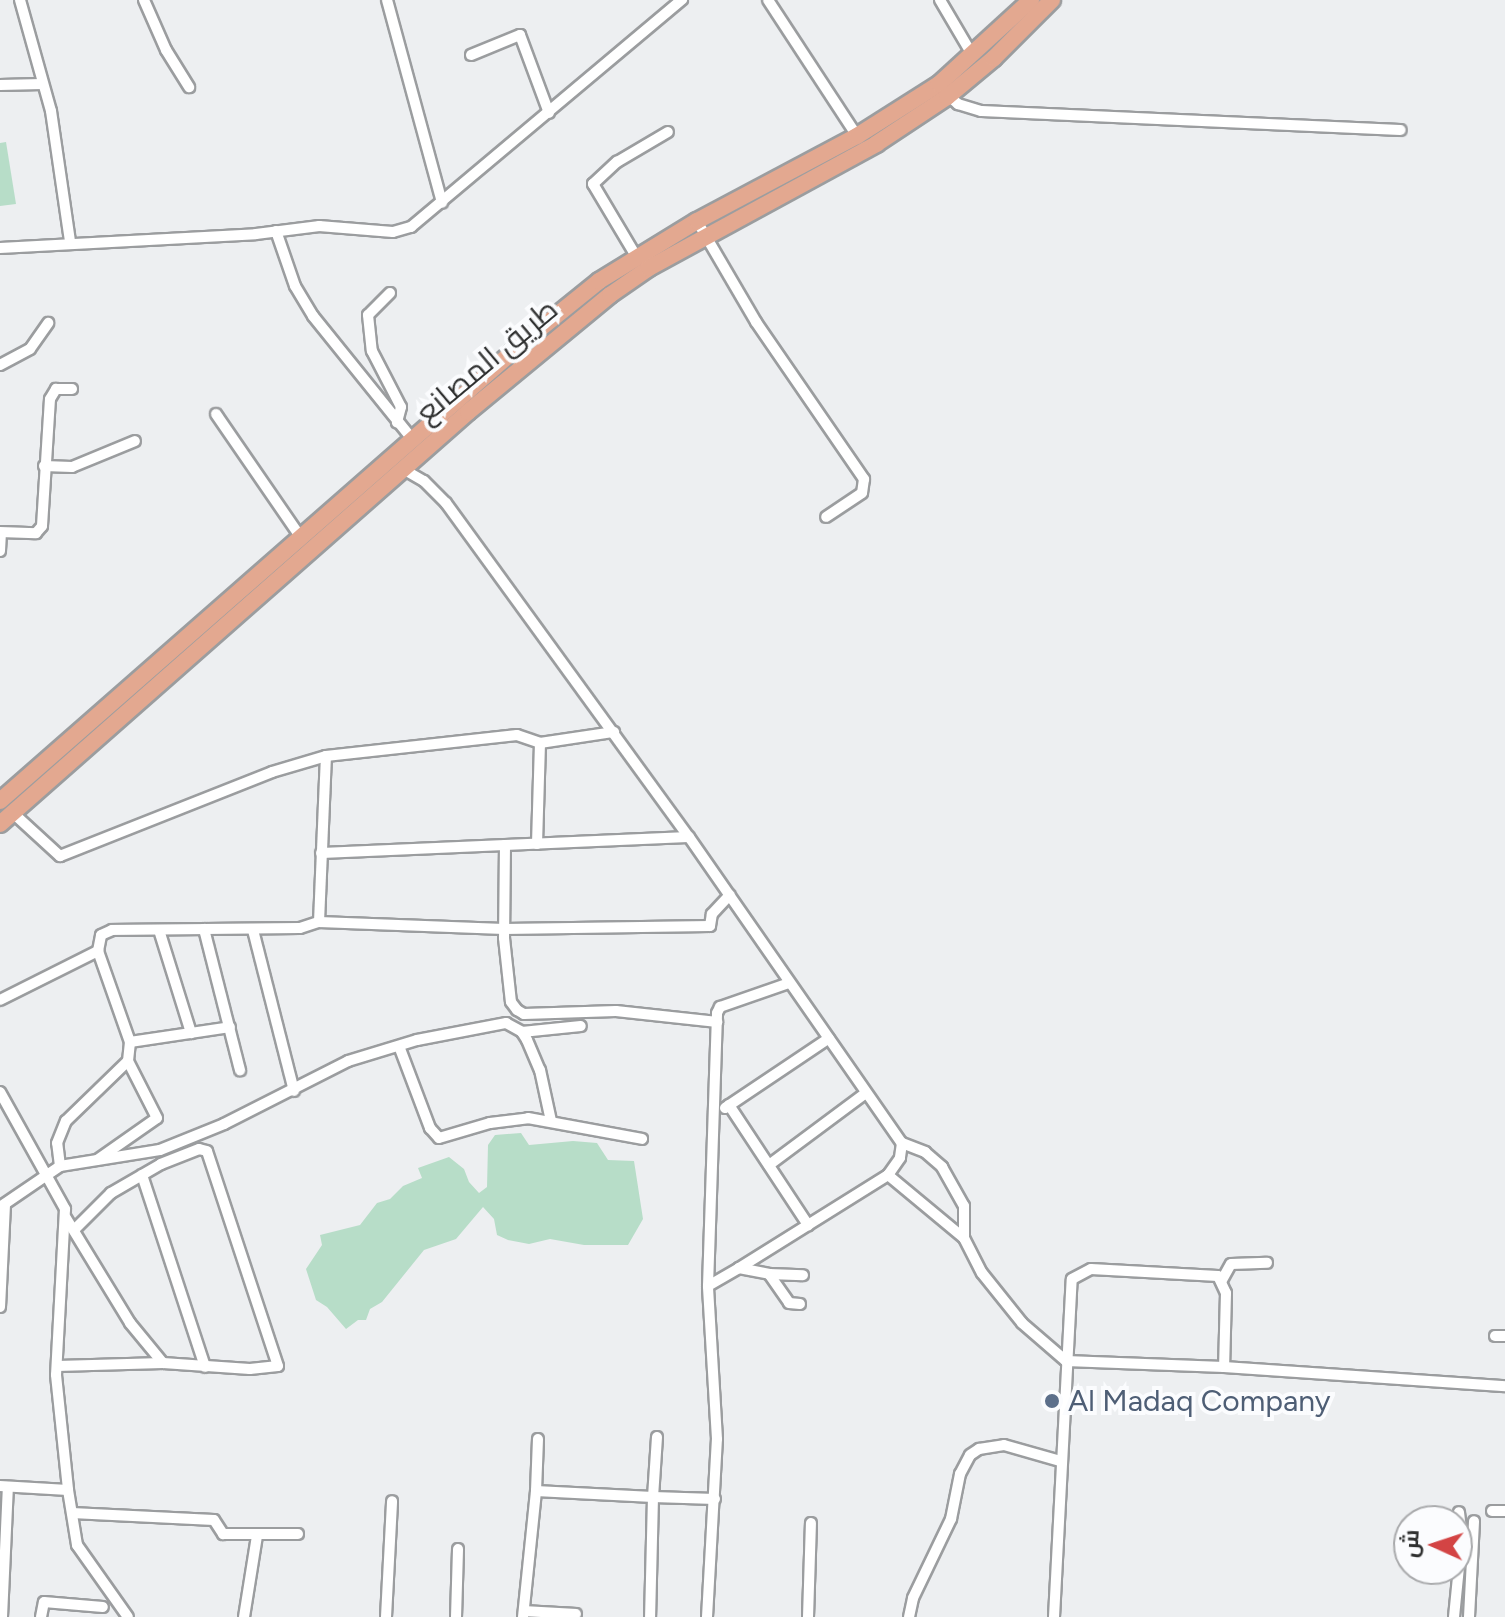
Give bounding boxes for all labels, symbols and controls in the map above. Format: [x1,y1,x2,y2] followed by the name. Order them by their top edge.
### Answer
[409,291,565,431] street label: طريق المصانع
[1068,1383,1331,1419] place label: Al Madaq Company
[1043,1392,1061,1410] marker: Al Madaq Company
[1393,1505,1473,1585] north arrow
[1396,1529,1425,1559] text: ش

